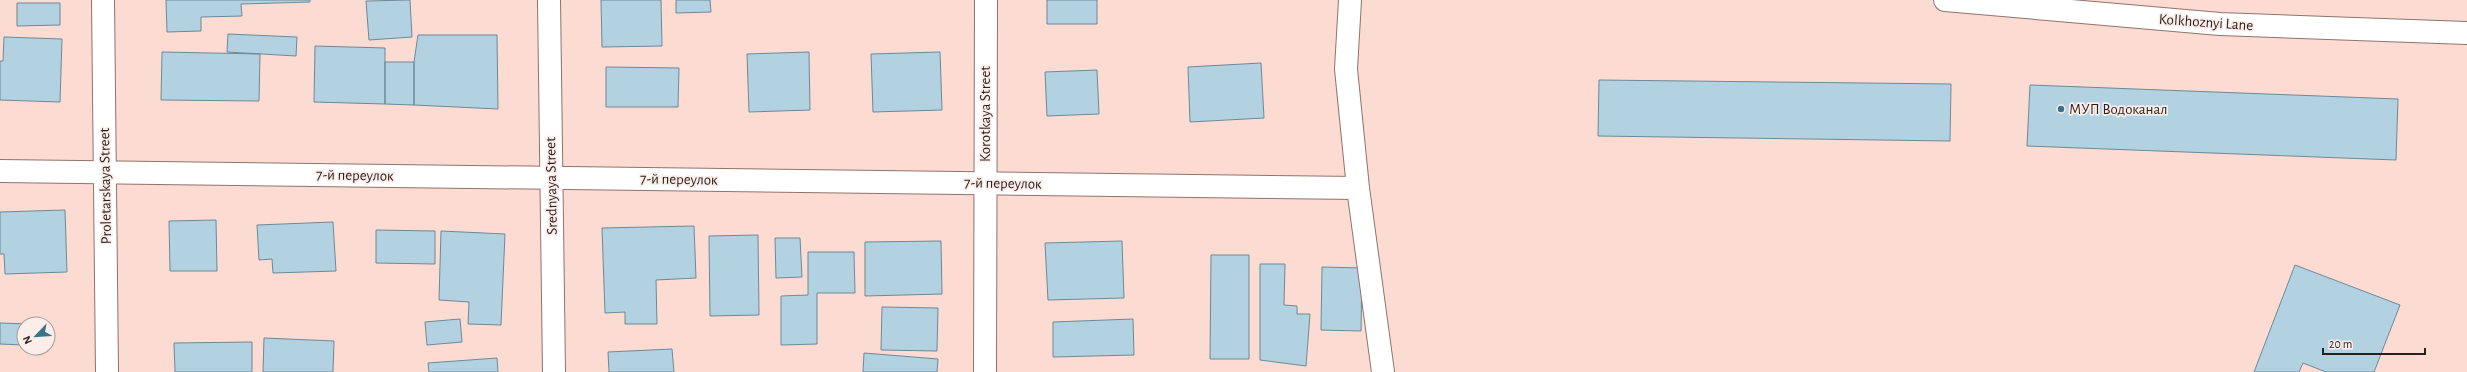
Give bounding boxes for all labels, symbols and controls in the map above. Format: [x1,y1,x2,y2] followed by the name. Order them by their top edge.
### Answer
[2158,12,2254,33] street label: Kolkhoznyi Lane
[978,66,993,162] street label: Korotkaya Street
[2069,102,2167,117] place label: МУП Водоканал
[2056,104,2066,114] marker: МУП Водоканал
[97,127,114,244] street label: Proletarskaya Street
[543,137,560,235] street label: Srednyaya Street
[316,167,394,184] street label: 7-й переулок
[640,171,718,188] street label: 7-й переулок
[964,175,1042,192] street label: 7-й переулок
[16,316,56,356] north arrow
[2323,330,2425,356] scale bar
[21,334,34,346] text: N
[2329,338,2352,350] text: 20 m

